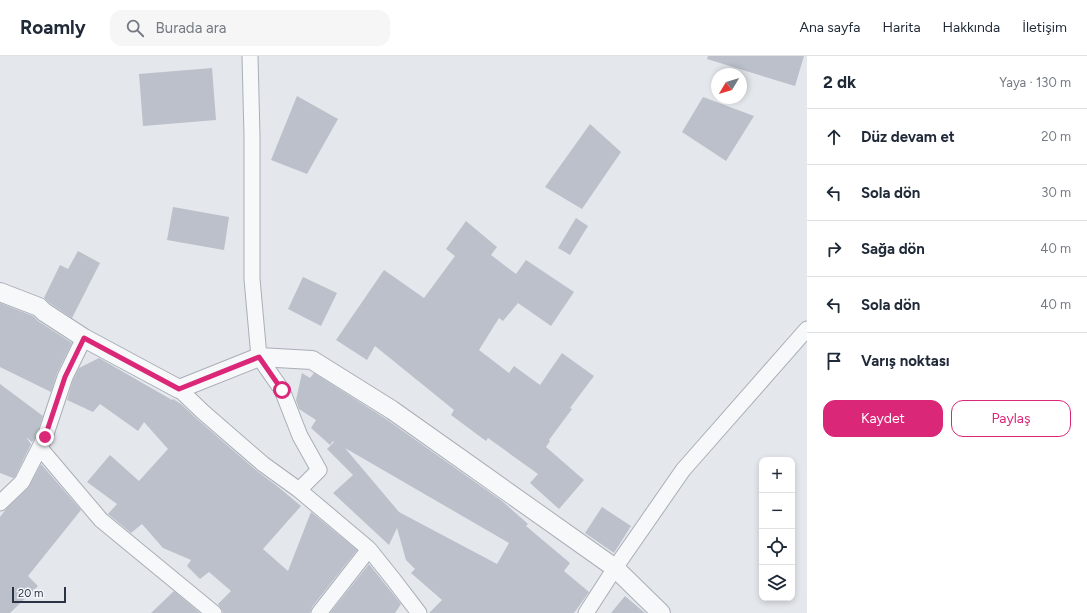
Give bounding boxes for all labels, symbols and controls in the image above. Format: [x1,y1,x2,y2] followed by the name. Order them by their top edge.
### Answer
[110,10,390,46] search box
[20,16,86,39] text: Roamly
[124,17,146,39] icon: search
[156,19,226,37] text: Burada ara
[799,19,861,36] text: Ana sayfa
[883,19,921,36] text: Harita
[943,19,1000,36] text: Hakkında
[1022,19,1067,36] text: İletişim
[711,68,747,104] north arrow
[823,72,856,92] text: 2 dk
[999,75,1071,90] text: Yaya · 130 m
[823,126,845,148] icon: ahead
[861,128,955,146] text: Düz devam et
[1041,129,1071,144] text: 20 m
[823,182,845,204] icon: left
[861,184,920,202] text: Sola dön
[1041,185,1071,200] text: 30 m
[823,238,845,260] icon: right
[861,240,925,258] text: Sağa dön
[1040,241,1071,256] text: 40 m
[823,294,845,316] icon: left
[861,296,920,314] text: Sola dön
[1040,297,1071,312] text: 40 m
[823,350,845,372] icon: arrive
[861,352,950,370] text: Varış noktası
[273,381,291,399] route start
[823,400,943,437] button: Kaydet
[951,400,1071,437] button: Paylaş
[36,428,54,446] route end
[759,457,795,601] map controls
[759,457,795,493] button: +
[759,493,795,529] button: −
[759,529,795,565] button: locate
[759,565,795,601] button: layers
[12,585,66,604] scale bar
[18,587,43,600] text: 20 m

